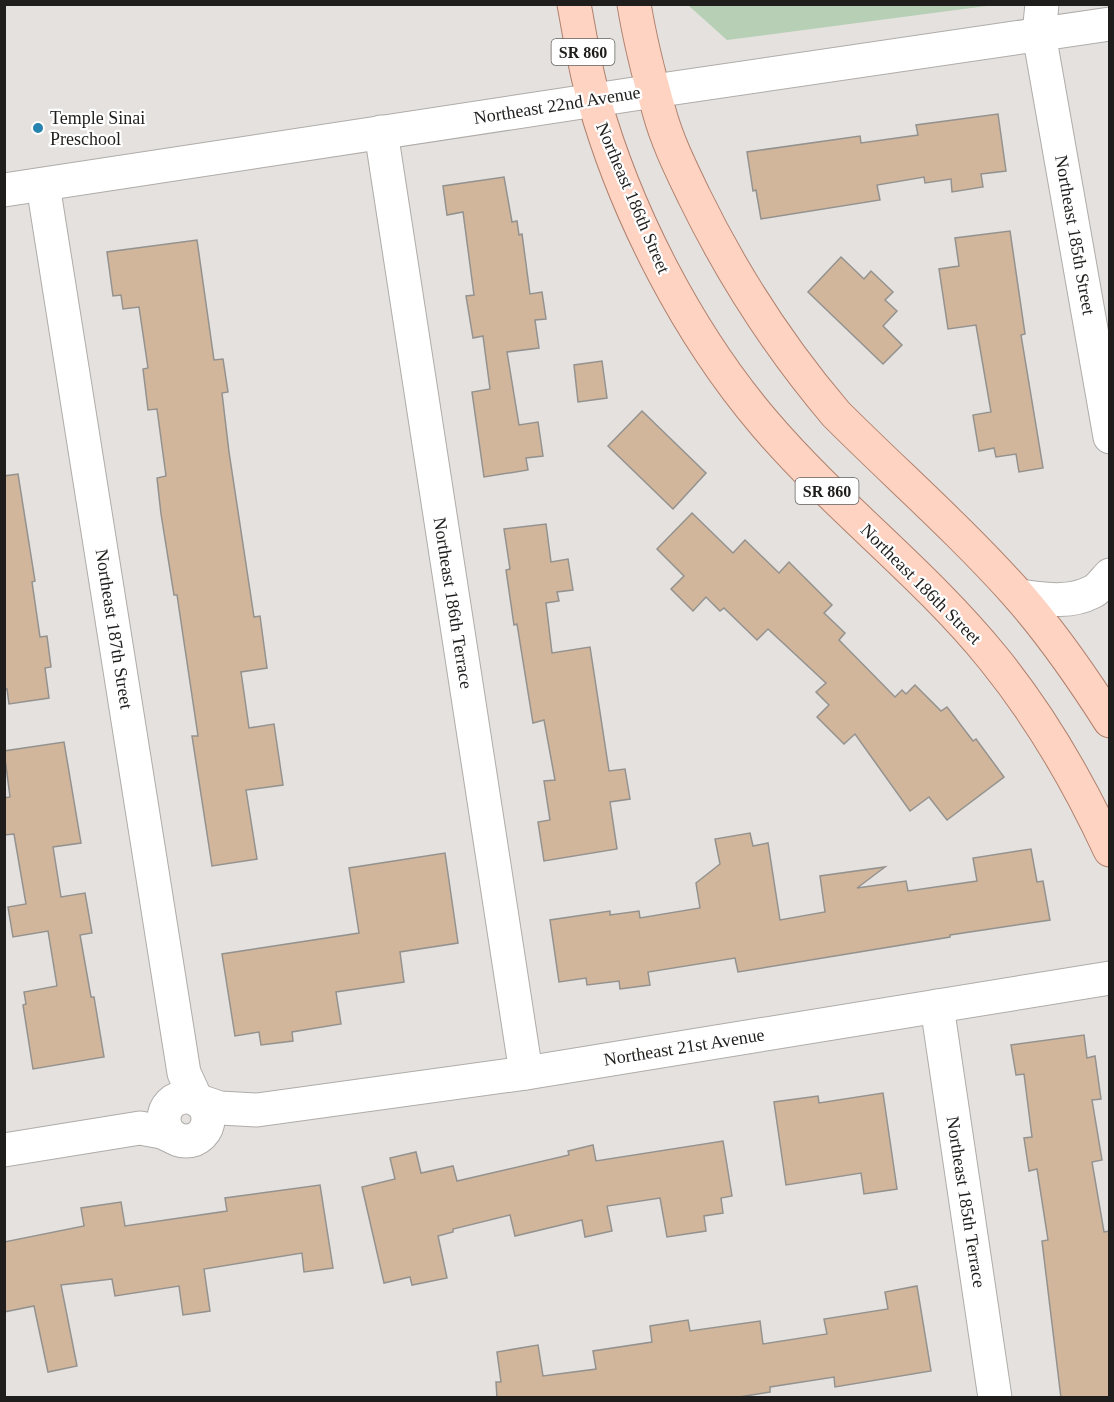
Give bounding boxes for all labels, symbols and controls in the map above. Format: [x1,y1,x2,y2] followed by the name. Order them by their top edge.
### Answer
[552,39,614,65] road number: SR 860
[472,82,642,128] street label: Northeast 22nd Avenue
[50,108,145,149] place label: Temple Sinai Preschool
[592,120,674,276] street label: Northeast 186th Street
[31,121,45,135] marker: Temple Sinai Preschool
[1051,154,1099,316] street label: Northeast 185th Street
[796,478,858,504] road number: SR 860
[430,516,476,690] street label: Northeast 186th Terrace
[857,520,985,648] street label: Northeast 186th Street
[91,547,137,711] street label: Northeast 187th Street
[602,1024,766,1070] street label: Northeast 21st Avenue
[943,1115,989,1289] street label: Northeast 185th Terrace

